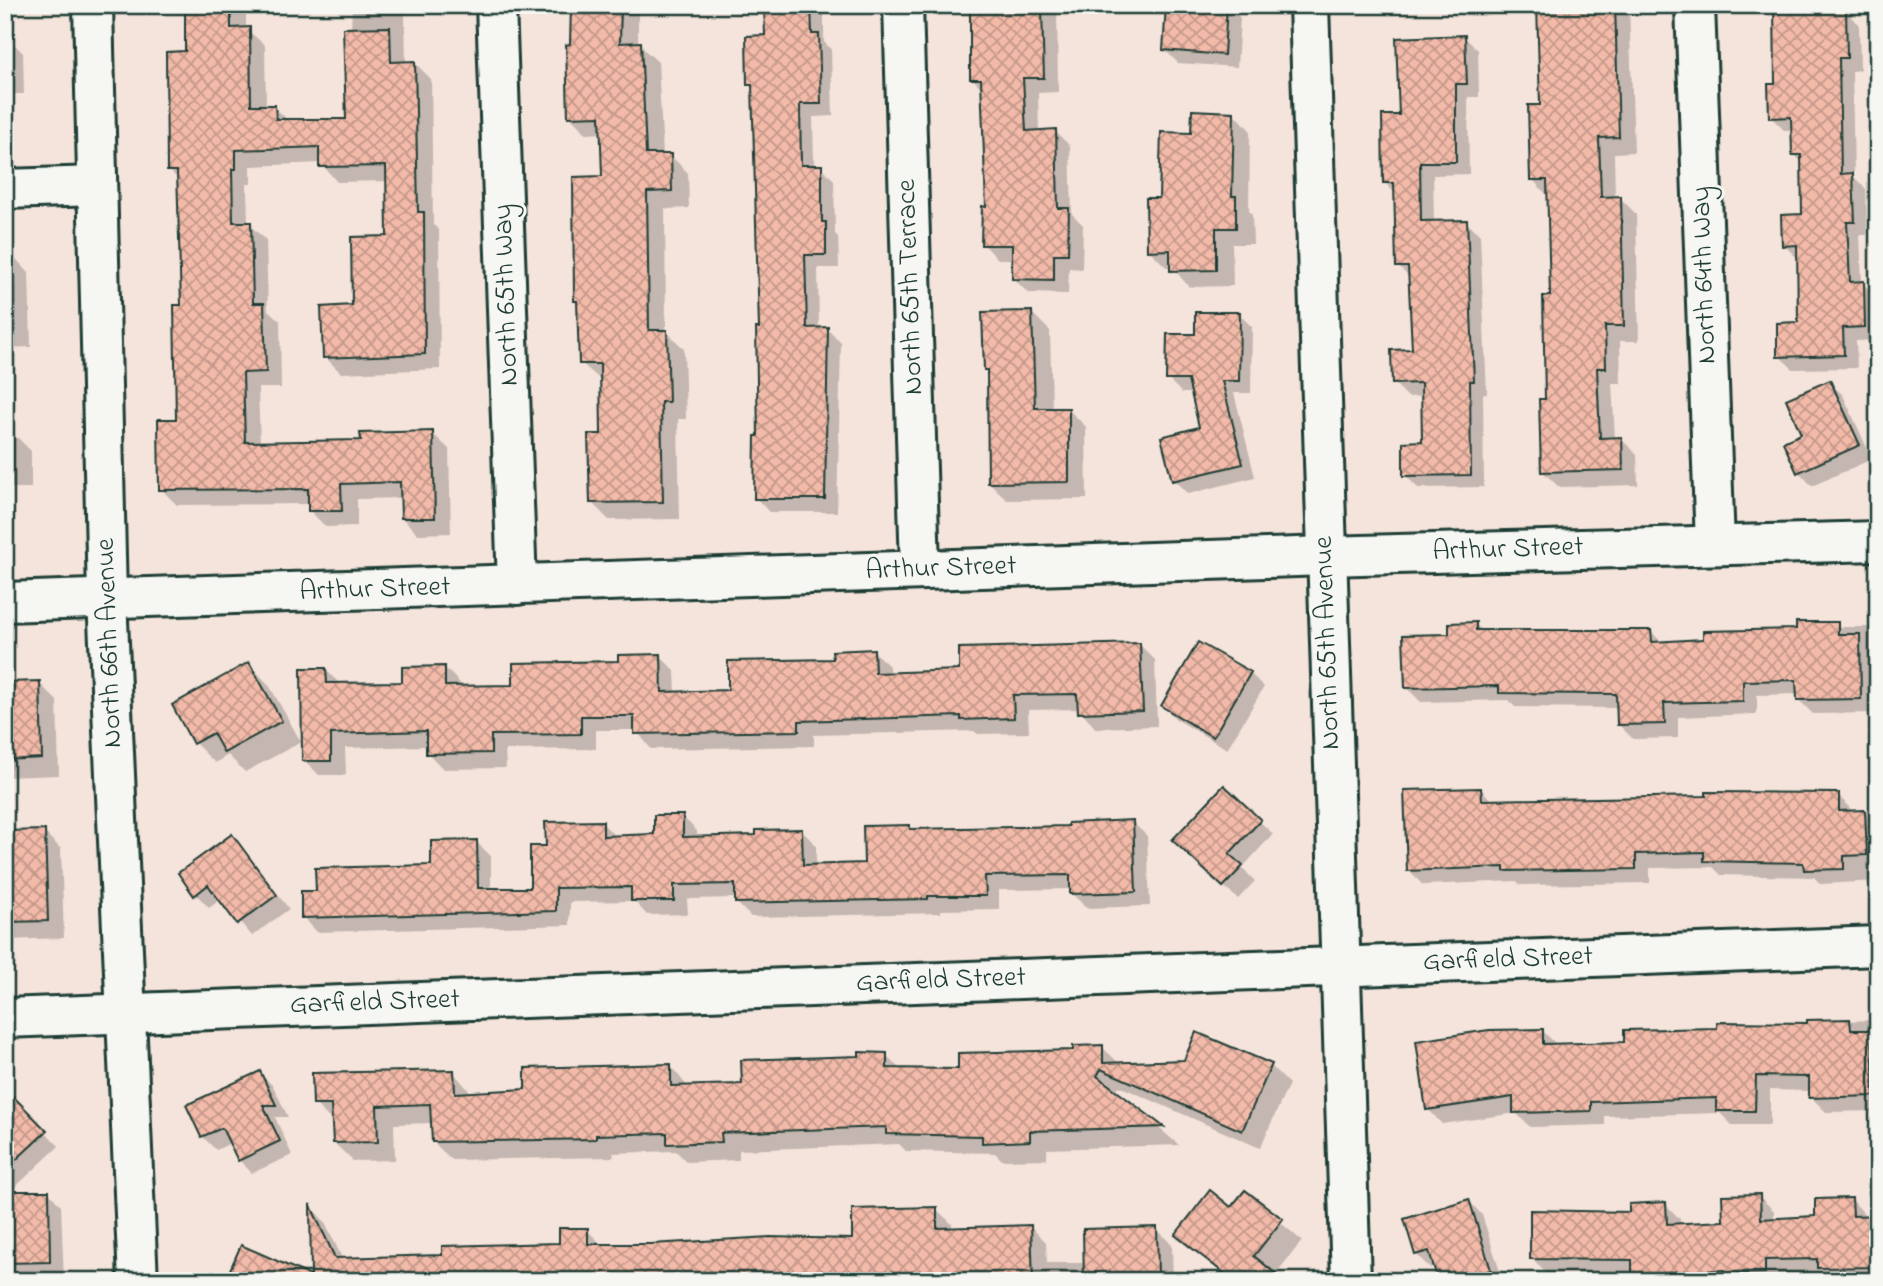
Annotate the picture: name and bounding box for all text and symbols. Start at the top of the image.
street label: North 65th Terrace [887,178,935,396]
street label: North 64th Way [1681,185,1729,365]
street label: North 65th Way [483,203,531,387]
street label: Arthur Street [1432,527,1584,573]
street label: North 65th Avenue [1304,535,1352,750]
street label: North 66th Avenue [86,537,134,749]
street label: Arthur Street [865,546,1017,592]
street label: Arthur Street [299,567,451,613]
street label: Garfield Street [1422,937,1594,983]
street label: Garfield Street [855,958,1027,1004]
street label: Garfield Street [289,980,461,1026]

